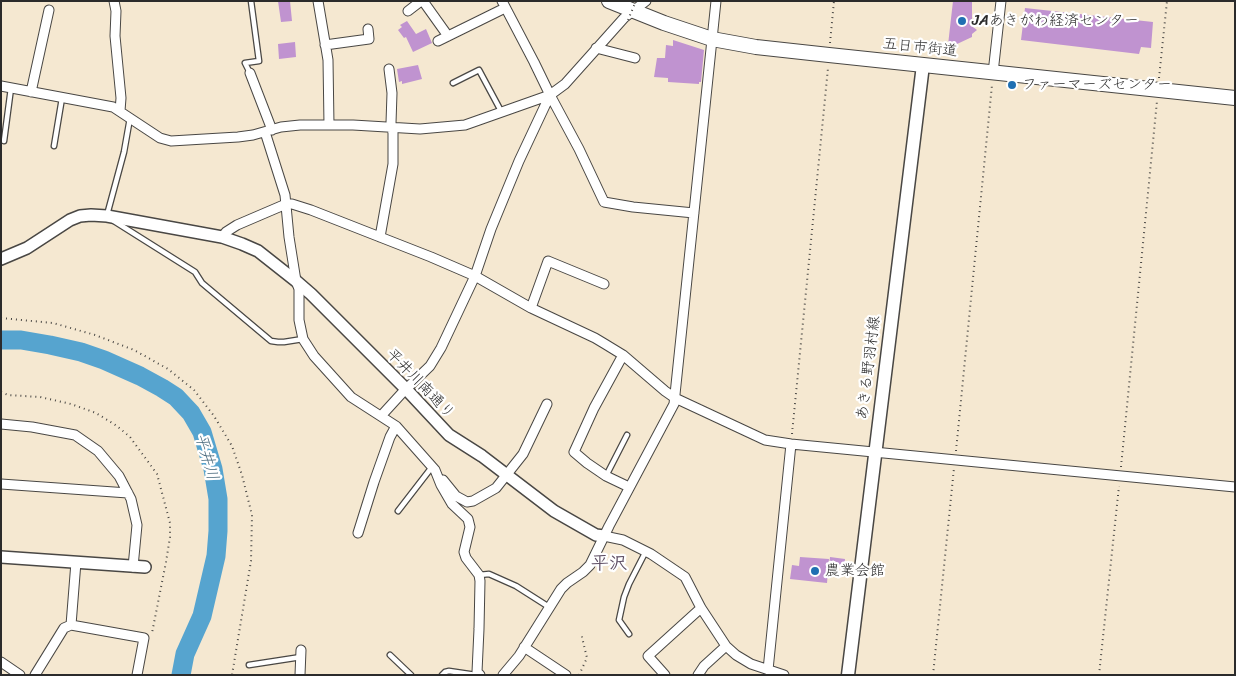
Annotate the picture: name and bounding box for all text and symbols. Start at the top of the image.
place label: JAあきがわ経済センター [972,12,1139,30]
marker: JAあきがわ経済センター [956,15,968,27]
street label: 五日市街道 [882,35,958,61]
place label: ファーマーズセンター [1022,76,1172,94]
marker: ファーマーズセンター [1006,79,1018,91]
street label: あきる野羽村線 [854,315,884,421]
street label: 平井川南通り [382,345,458,423]
water label: 平井川 [190,431,222,483]
district label: 平沢 [591,553,627,575]
place label: 農業会館 [825,562,885,580]
marker: 農業会館 [809,565,821,577]

